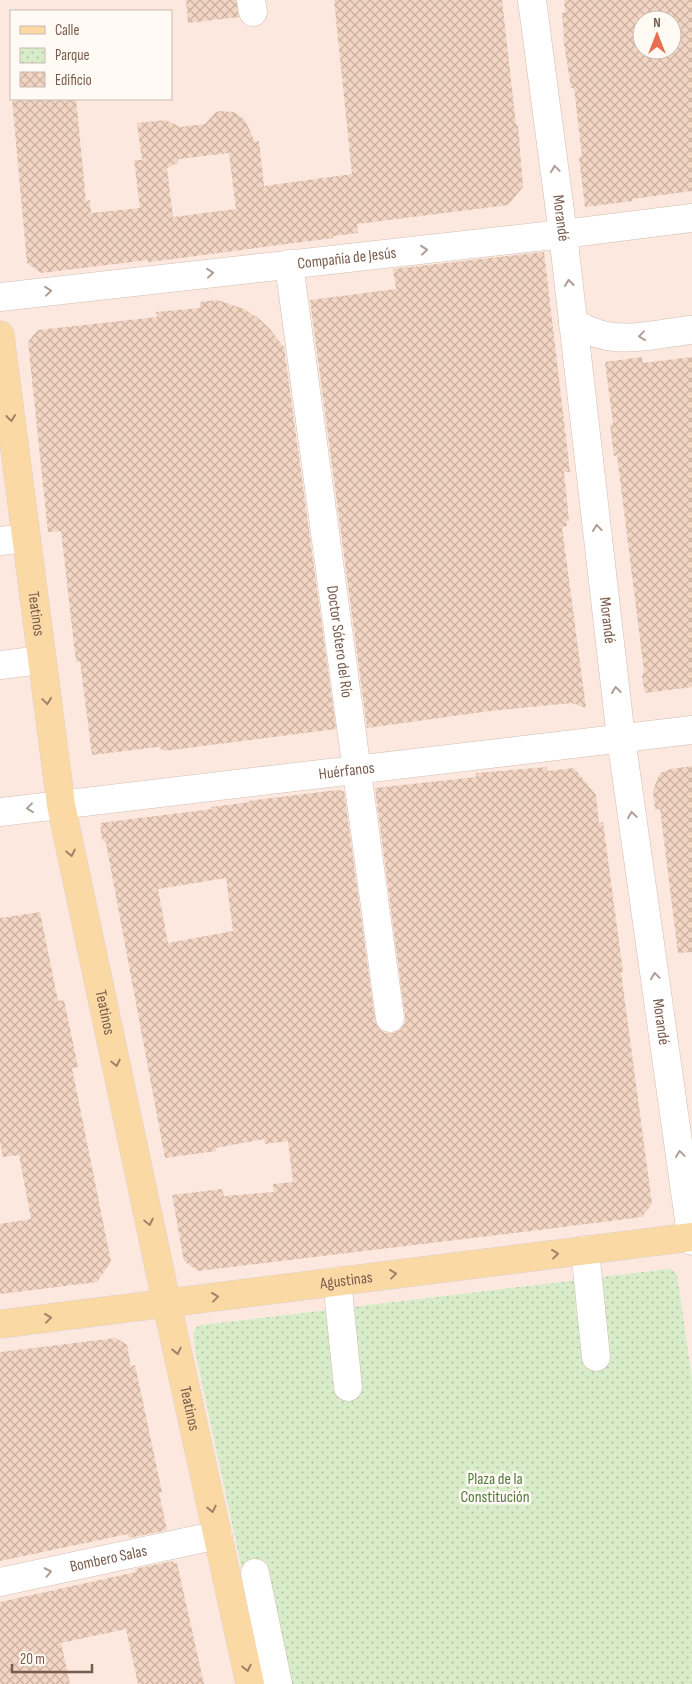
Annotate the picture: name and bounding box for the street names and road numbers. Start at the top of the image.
street label: Morandé [548,194,573,242]
street label: Compañía de Jesús [296,243,398,273]
street label: Doctor Sótero del Río [323,584,357,699]
street label: Teatinos [24,590,49,638]
street label: Morandé [595,596,620,645]
street label: Huérfanos [318,758,376,784]
street label: Teatinos [91,988,119,1037]
street label: Morandé [648,997,674,1046]
street label: Agustinas [318,1268,374,1293]
street label: Teatinos [176,1384,204,1433]
street label: Bombero Salas [68,1541,149,1576]

